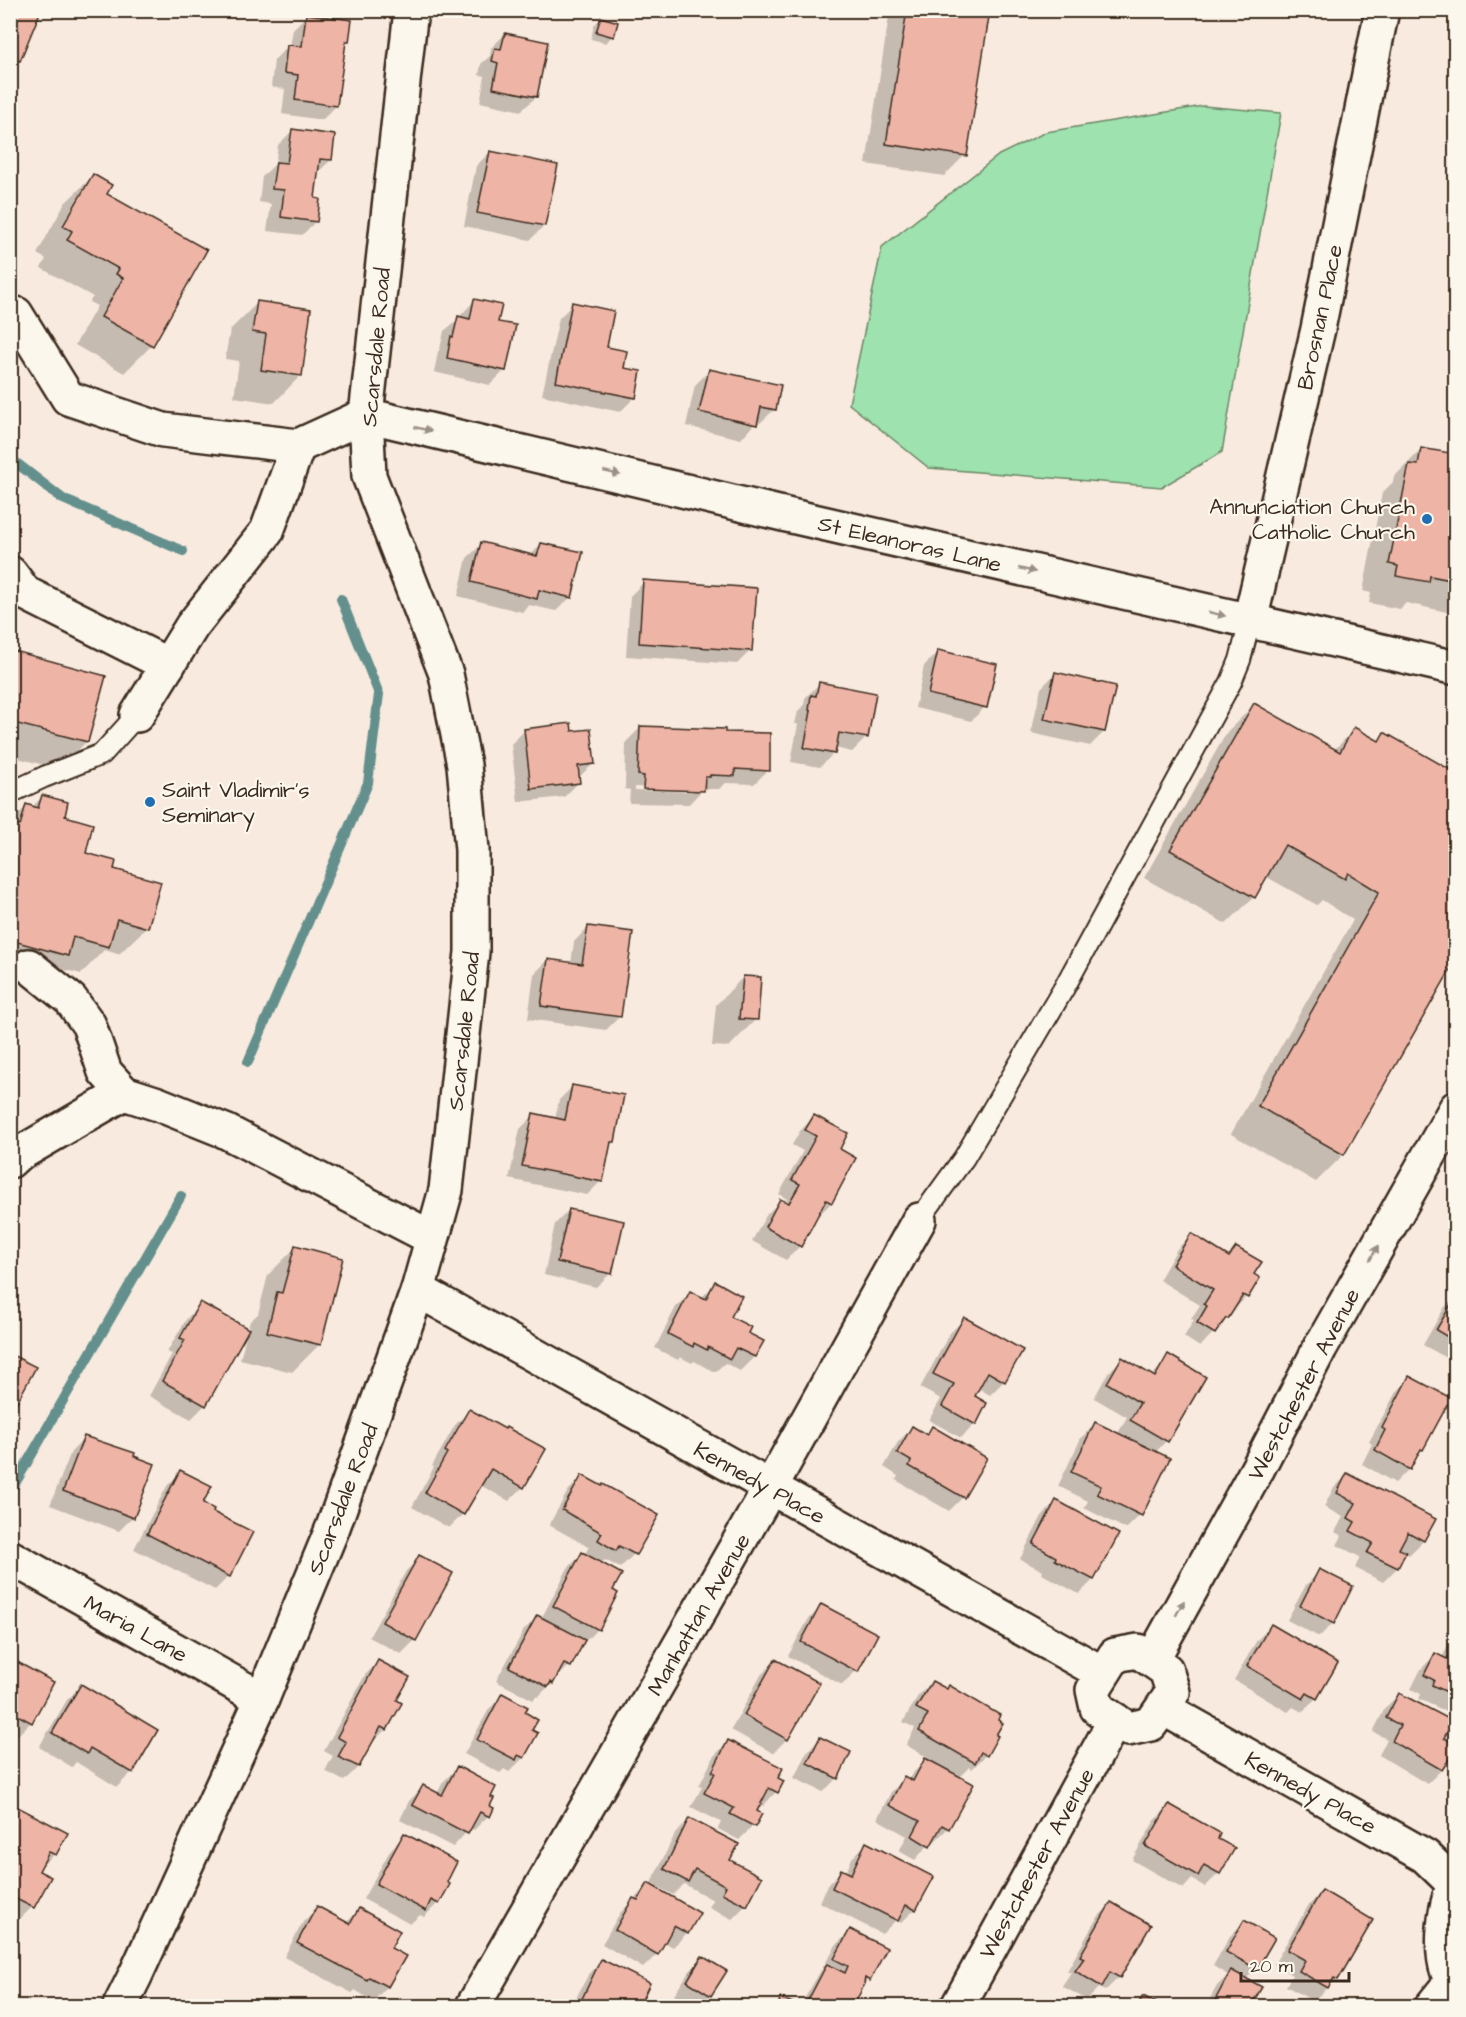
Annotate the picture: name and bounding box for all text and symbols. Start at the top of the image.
street label: Brosnan Place [1290,242,1351,393]
street label: Scarsdale Road [354,266,399,428]
one-way arrow [413,424,432,434]
one-way arrow [603,469,622,479]
place label: Annunciation Church Catholic Church [1209,492,1415,548]
street label: St Eleanoras Lane [815,508,1004,581]
marker: Annunciation Church Catholic Church [1420,512,1434,526]
one-way arrow [1018,566,1037,575]
one-way arrow [1208,609,1226,619]
place label: Saint Vladimir's Seminary [162,775,310,832]
marker: Saint Vladimir's Seminary [143,795,157,809]
street label: Scarsdale Road [441,950,488,1112]
one-way arrow [1368,1245,1379,1261]
street label: Westchester Avenue [1241,1283,1368,1486]
street label: Scarsdale Road [300,1419,386,1580]
street label: Kennedy Place [688,1434,831,1533]
street label: Manhattan Avenue [640,1528,758,1702]
street label: Maria Lane [78,1588,193,1671]
one-way arrow [1175,1600,1185,1617]
street label: Kennedy Place [1239,1744,1382,1843]
street label: Westchester Avenue [972,1763,1103,1965]
scale bar [1241,1945,1349,1983]
text: 20 m [1250,1954,1293,1979]

